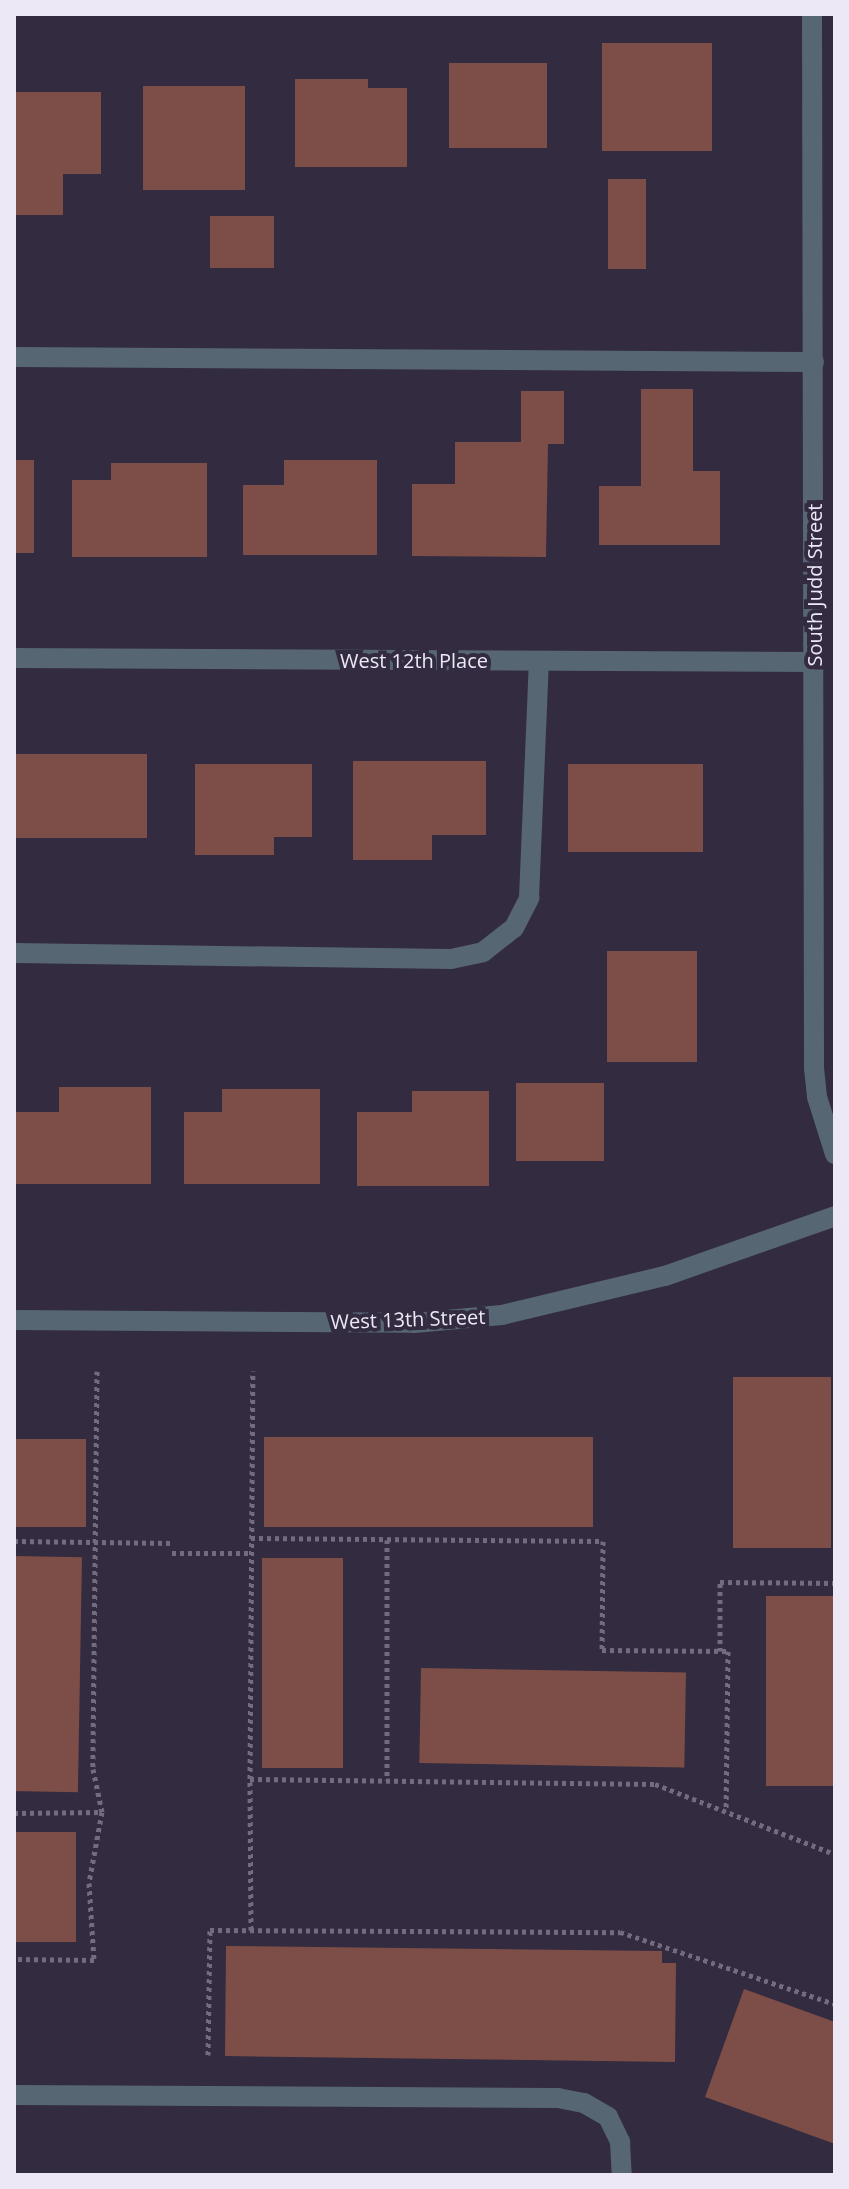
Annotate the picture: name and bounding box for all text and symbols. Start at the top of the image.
street label: South Judd Street [802,503,826,667]
street label: West 12th Place [340,648,488,672]
street label: West 13th Street [330,1304,486,1334]

